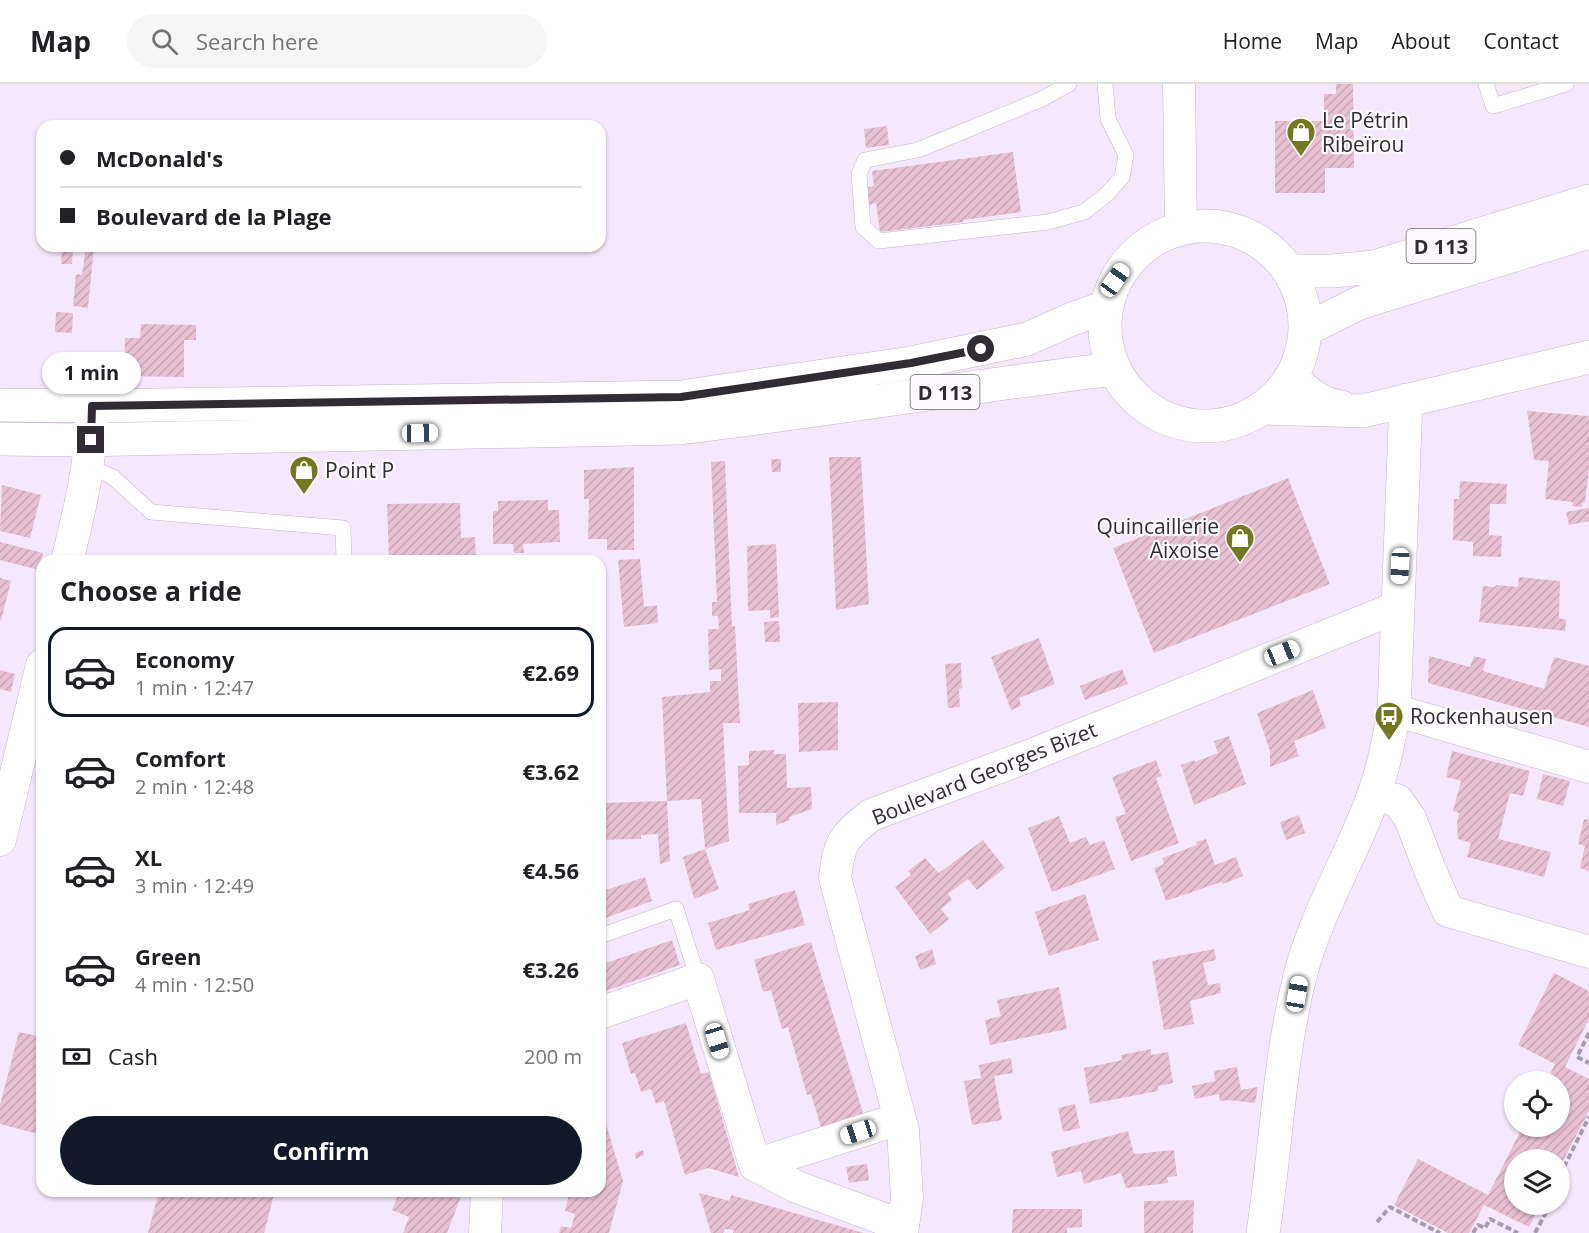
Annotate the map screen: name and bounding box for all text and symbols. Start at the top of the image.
search box [127,14,547,68]
text: Map [30,22,91,60]
icon: search [148,25,181,58]
text: Search here [196,26,319,56]
text: Home [1223,27,1282,55]
text: Map [1315,27,1358,55]
text: About [1391,27,1451,55]
text: Contact [1484,27,1559,55]
place label: Le Pétrin Ribeïrou [1322,106,1409,158]
shop icon: Le Pétrin Ribeïrou [1285,116,1317,158]
text: McDonald's [96,143,223,173]
text: Boulevard de la Plage [96,201,332,231]
road number: D 113 [1406,229,1476,263]
car [1097,260,1133,300]
route start [967,335,994,362]
callout: 1 min [42,353,140,395]
text: 1 min [64,359,119,386]
road number: D 113 [910,375,980,409]
car [402,424,438,442]
route end [77,426,104,453]
shop icon: Point P [288,454,320,496]
place label: Point P [325,456,394,484]
place label: Quincaillerie Aixoise [1097,512,1219,564]
shop icon: Quincaillerie Aixoise [1224,522,1256,564]
car [1390,548,1410,584]
text: Choose a ride [60,572,242,609]
car [1262,638,1302,668]
text: Economy [135,644,234,674]
icon: car [63,645,117,699]
text: €2.69 [522,657,579,687]
text: 1 min · 12:47 [135,674,254,701]
bus stop icon: Rockenhausen [1373,700,1405,742]
place label: Rockenhausen [1410,702,1553,730]
street label: Boulevard Georges Bizet [867,715,1101,831]
text: Comfort [135,743,226,773]
icon: car [63,744,117,798]
text: €3.62 [522,756,579,786]
text: 2 min · 12:48 [135,773,254,800]
text: XL [135,842,162,872]
icon: car [63,843,117,897]
text: €4.56 [522,855,579,885]
text: 3 min · 12:49 [135,872,254,899]
text: Green [135,941,201,971]
icon: car [63,942,117,996]
text: €3.26 [522,954,579,984]
text: 4 min · 12:50 [135,971,254,998]
car [1285,975,1309,1013]
car [703,1021,731,1061]
icon: cash [60,1040,93,1073]
text: Cash [108,1041,158,1071]
text: 200 m [524,1043,582,1070]
map controls [1504,1071,1570,1215]
button: locate [1504,1071,1570,1137]
button: Confirm [60,1116,582,1185]
car [838,1118,878,1146]
button: layers [1504,1149,1570,1215]

